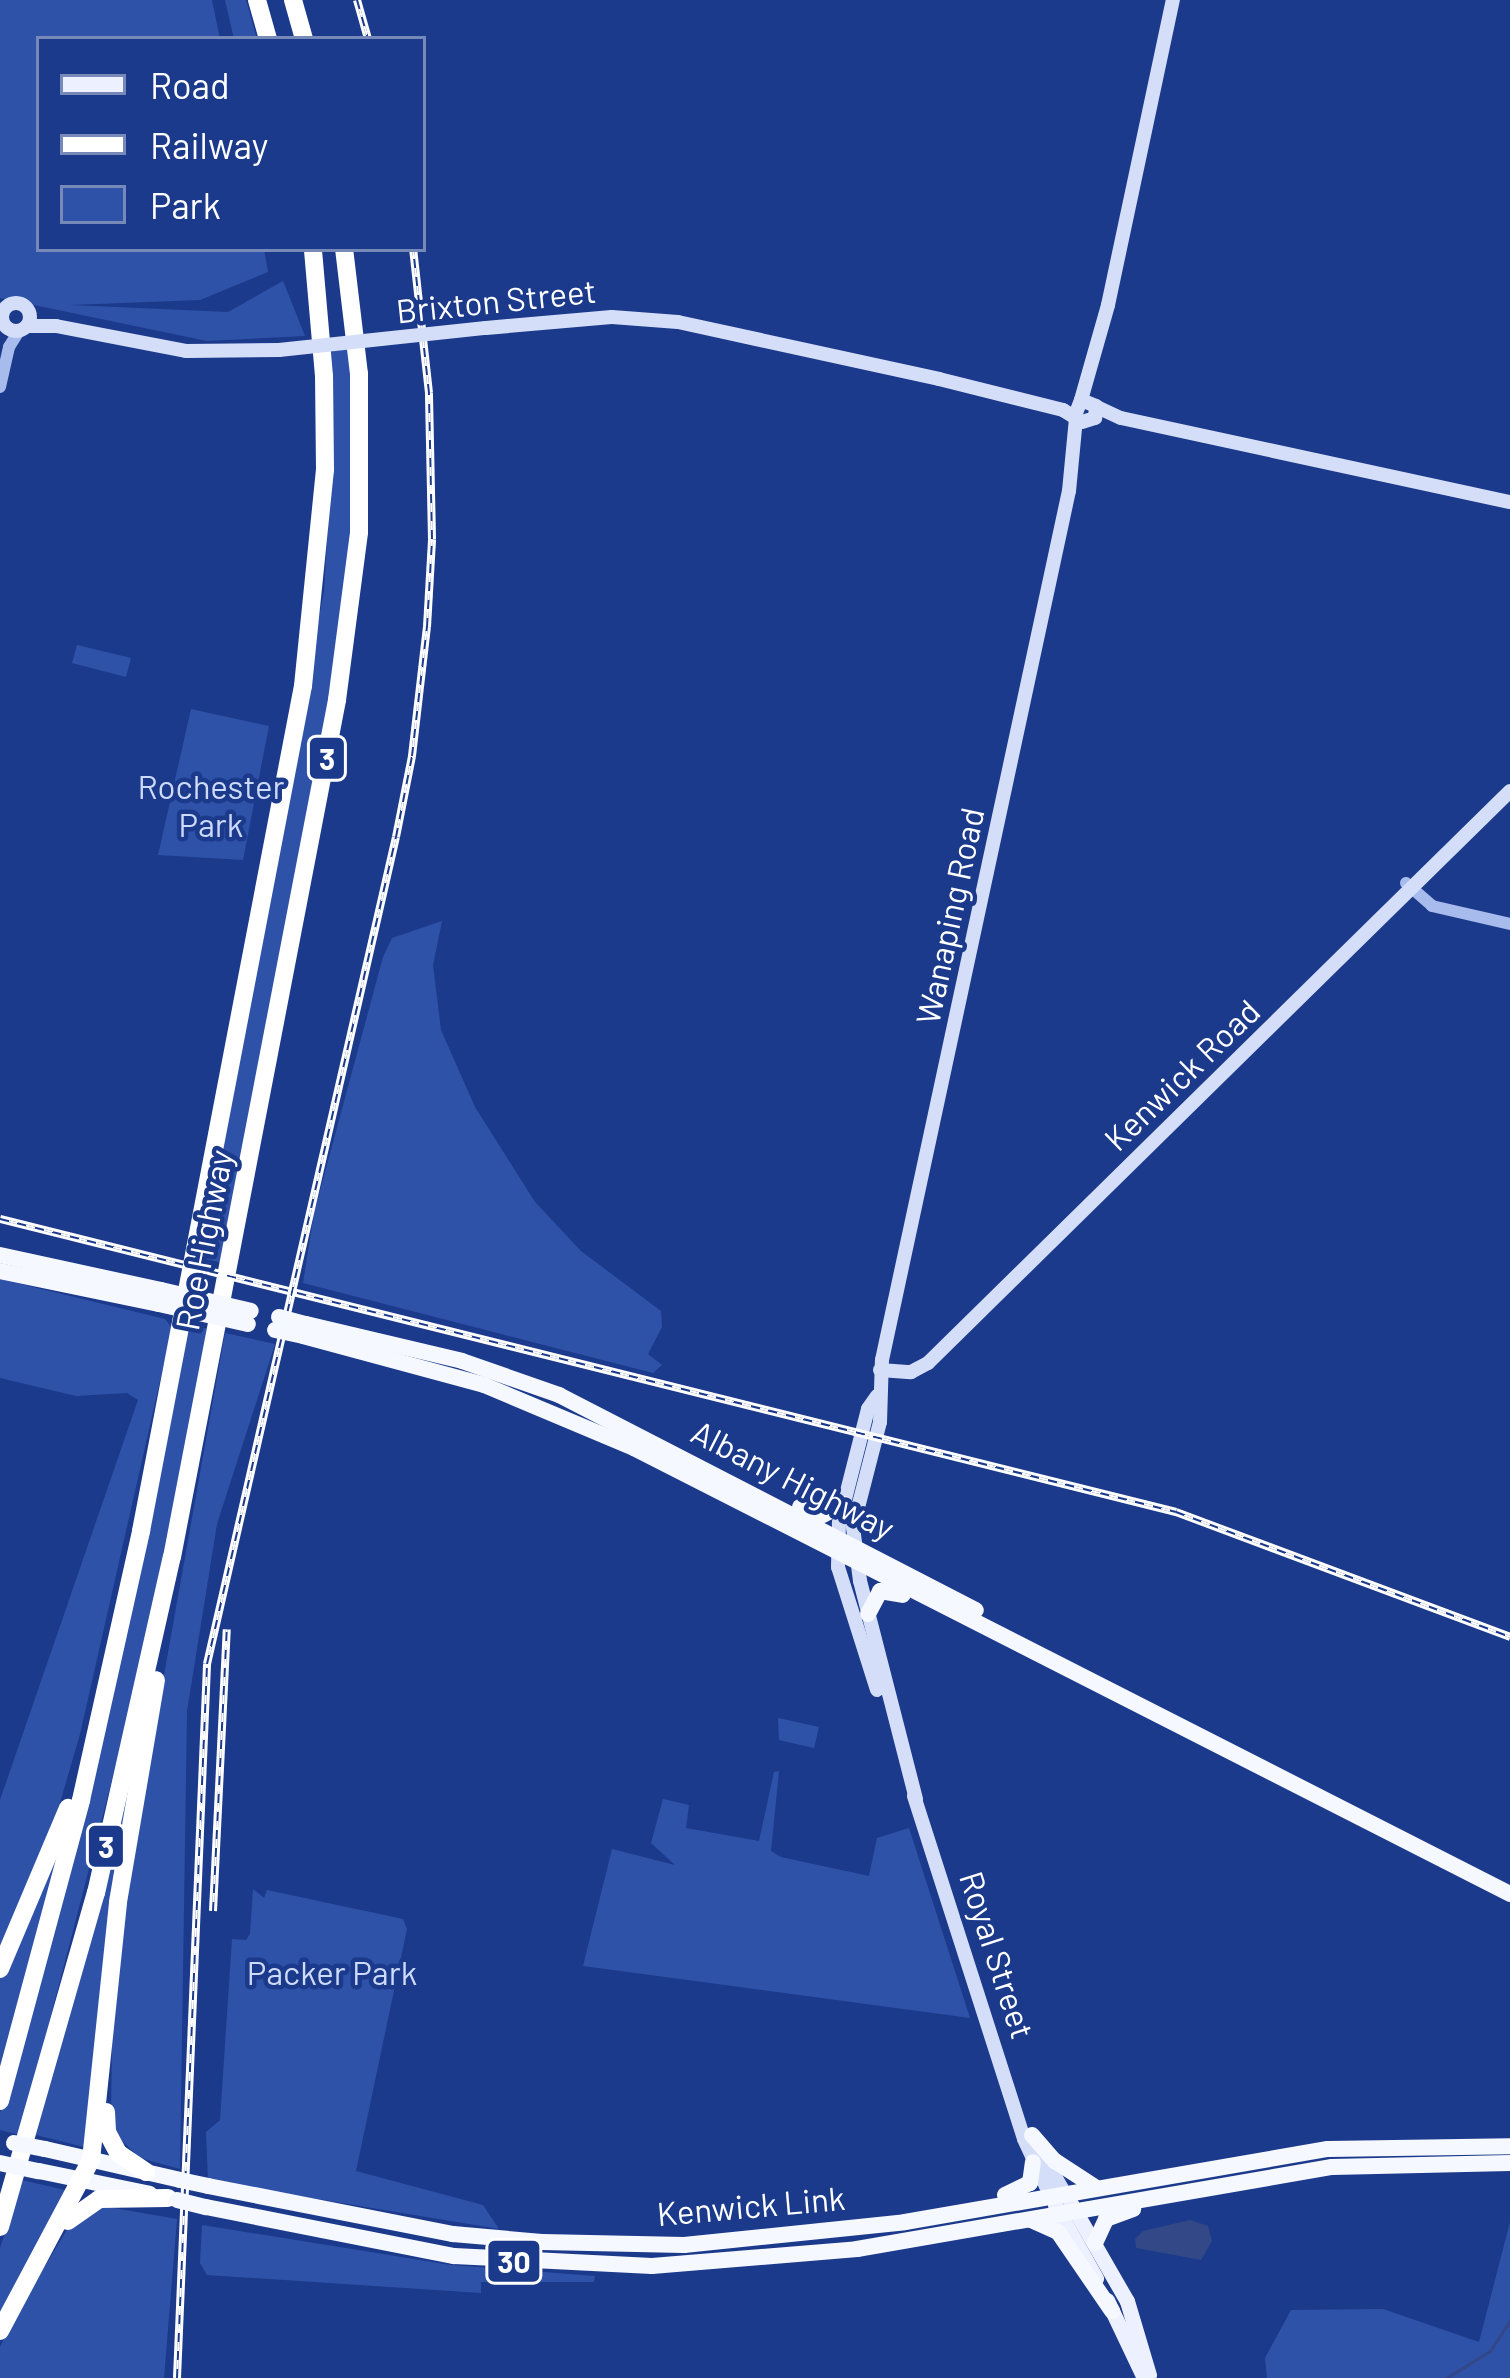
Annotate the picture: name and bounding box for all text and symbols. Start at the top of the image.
legend [36,36,426,252]
text: Road [150,63,230,106]
text: Railway [150,123,268,166]
text: Park [150,183,221,226]
street label: Brixton Street [394,271,598,331]
road number: 3 [306,734,348,782]
park label: Rochester Park [137,767,285,845]
street label: Wanaping Road [908,804,992,1028]
street label: Kenwick Road [1096,991,1268,1159]
street label: Roe Highway [167,1147,241,1333]
street label: Albany Highway [685,1412,901,1548]
road number: 3 [85,1822,127,1870]
street label: Royal Street [951,1866,1043,2044]
park label: Packer Park [247,1953,417,1993]
street label: Kenwick Link [655,2178,847,2234]
road number: 30 [484,2237,544,2285]

